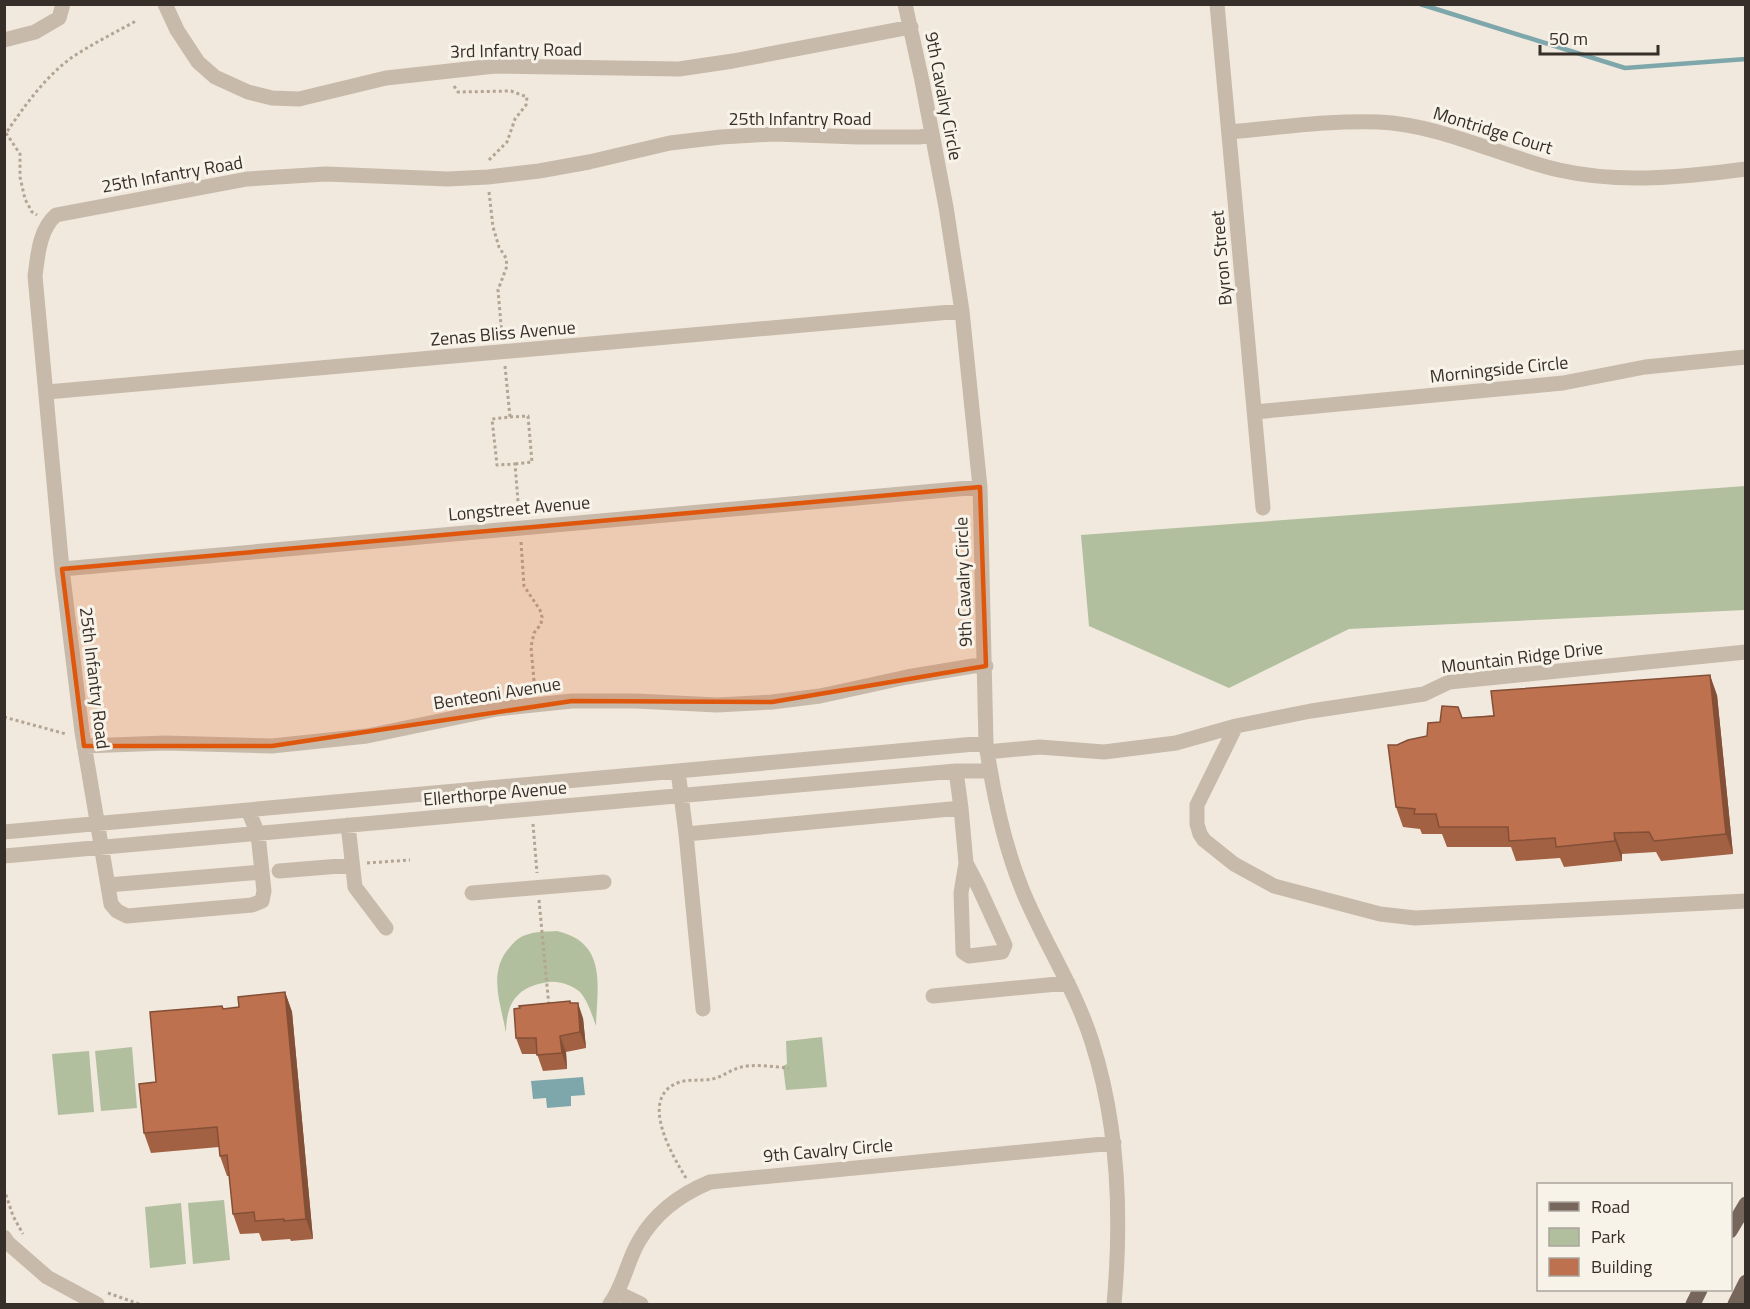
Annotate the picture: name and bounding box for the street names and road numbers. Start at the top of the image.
street label: 9th Cavalry Circle [918,30,970,162]
street label: 3rd Infantry Road [450,35,582,65]
street label: Montridge Court [1430,99,1557,161]
street label: 25th Infantry Road [729,105,871,132]
street label: 25th Infantry Road [99,148,245,200]
street label: Byron Street [1203,209,1239,307]
street label: Zenas Bliss Avenue [429,313,577,353]
street label: Morningside Circle [1428,348,1570,390]
street label: Longstreet Avenue [447,488,591,528]
street label: 9th Cavalry Circle [947,516,979,648]
street label: 25th Infantry Road [73,605,117,751]
street label: Mountain Ridge Drive [1440,634,1604,680]
street label: Benteoni Avenue [431,670,563,716]
street label: Ellerthorpe Avenue [422,773,568,813]
street label: 9th Cavalry Circle [762,1131,894,1169]

